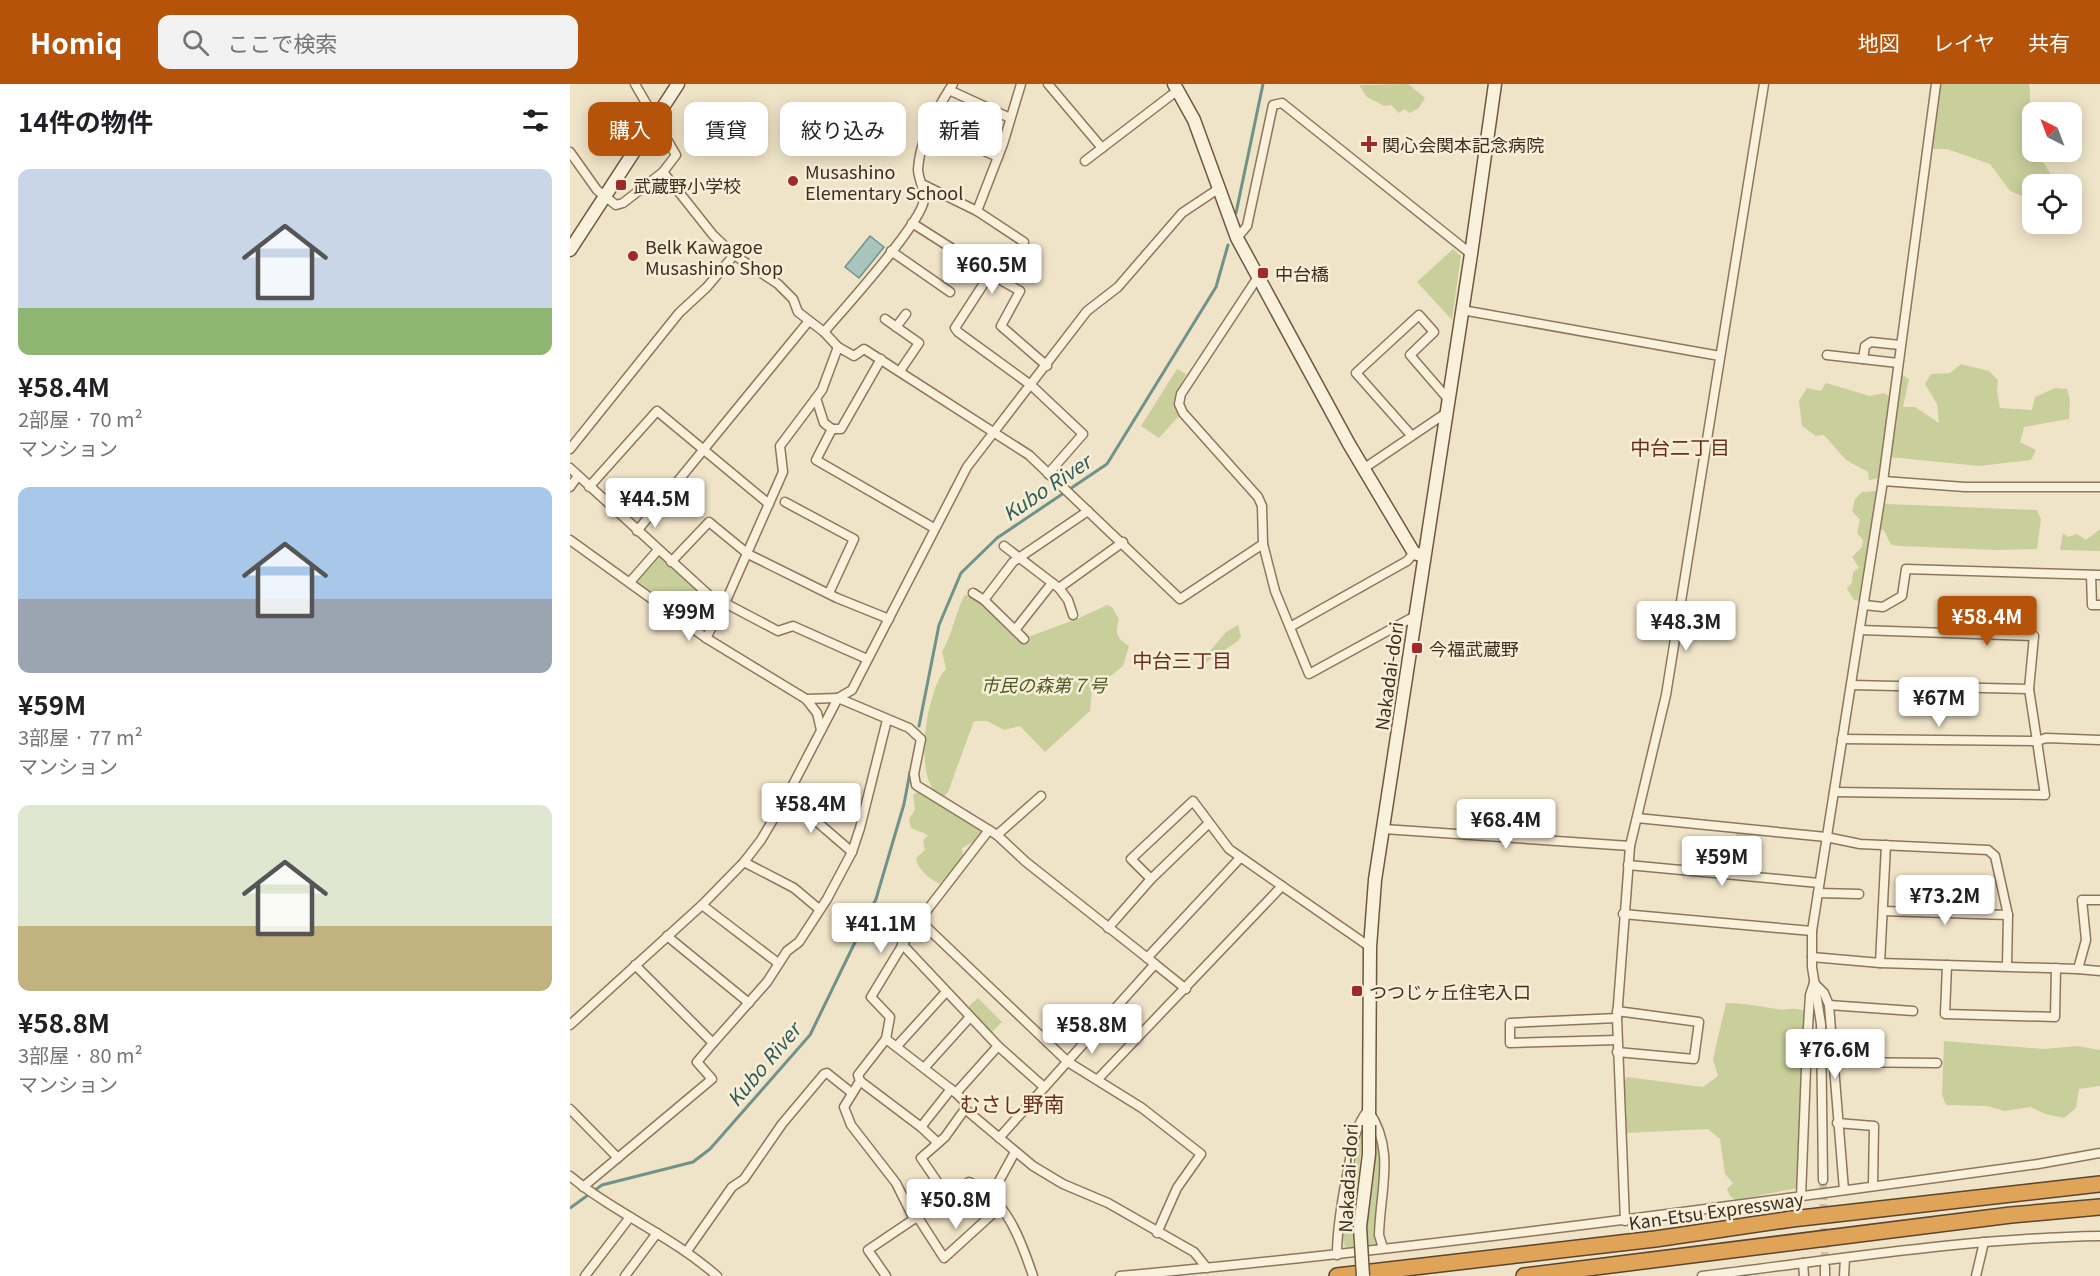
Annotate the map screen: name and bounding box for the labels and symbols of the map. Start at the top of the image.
north arrow [2022,102,2082,162]
place label: 関心会関本記念病院 [1382,131,1544,157]
marker: 関心会関本記念病院 [1360,135,1378,153]
place label: Musashino Elementary School [805,158,963,205]
place label: 武蔵野小学校 [633,172,741,198]
marker: Musashino Elementary School [786,174,800,188]
marker: 武蔵野小学校 [614,178,628,192]
place label: Belk Kawagoe Musashino Shop [645,233,783,280]
pin: ¥60.5M [943,244,1041,295]
marker: Belk Kawagoe Musashino Shop [626,249,640,263]
place label: 中台橋 [1275,260,1329,286]
marker: 中台橋 [1256,266,1270,280]
district label: 中台二丁目 [1630,432,1730,461]
water label: Kubo River [996,445,1099,527]
pin: ¥44.5M [606,478,704,529]
pin: ¥99M [653,591,725,642]
pin: ¥58.4M [1938,596,2036,647]
pin: ¥48.3M [1637,601,1735,652]
street label: Nakadai-dori [1368,620,1408,732]
place label: 今福武蔵野 [1429,635,1519,661]
marker: 今福武蔵野 [1410,641,1424,655]
district label: 中台三丁目 [1132,645,1232,674]
park label: 市民の森第７号 [981,671,1109,697]
pin: ¥67M [1903,677,1975,728]
pin: ¥58.4M [762,783,860,834]
pin: ¥68.4M [1457,799,1555,850]
pin: ¥59M [1686,836,1758,887]
pin: ¥73.2M [1896,875,1994,926]
pin: ¥41.1M [832,903,930,954]
place label: つつじヶ丘住宅入口 [1369,978,1531,1004]
marker: つつじヶ丘住宅入口 [1350,984,1364,998]
pin: ¥58.8M [1043,1004,1141,1055]
water label: Kubo River [719,1014,809,1112]
pin: ¥76.6M [1786,1029,1884,1080]
district label: むさし野南 [960,1088,1065,1118]
street label: Nakadai-dori [1331,1123,1363,1233]
pin: ¥50.8M [907,1179,1005,1230]
street label: Kan-Etsu Expressway [1627,1185,1806,1235]

